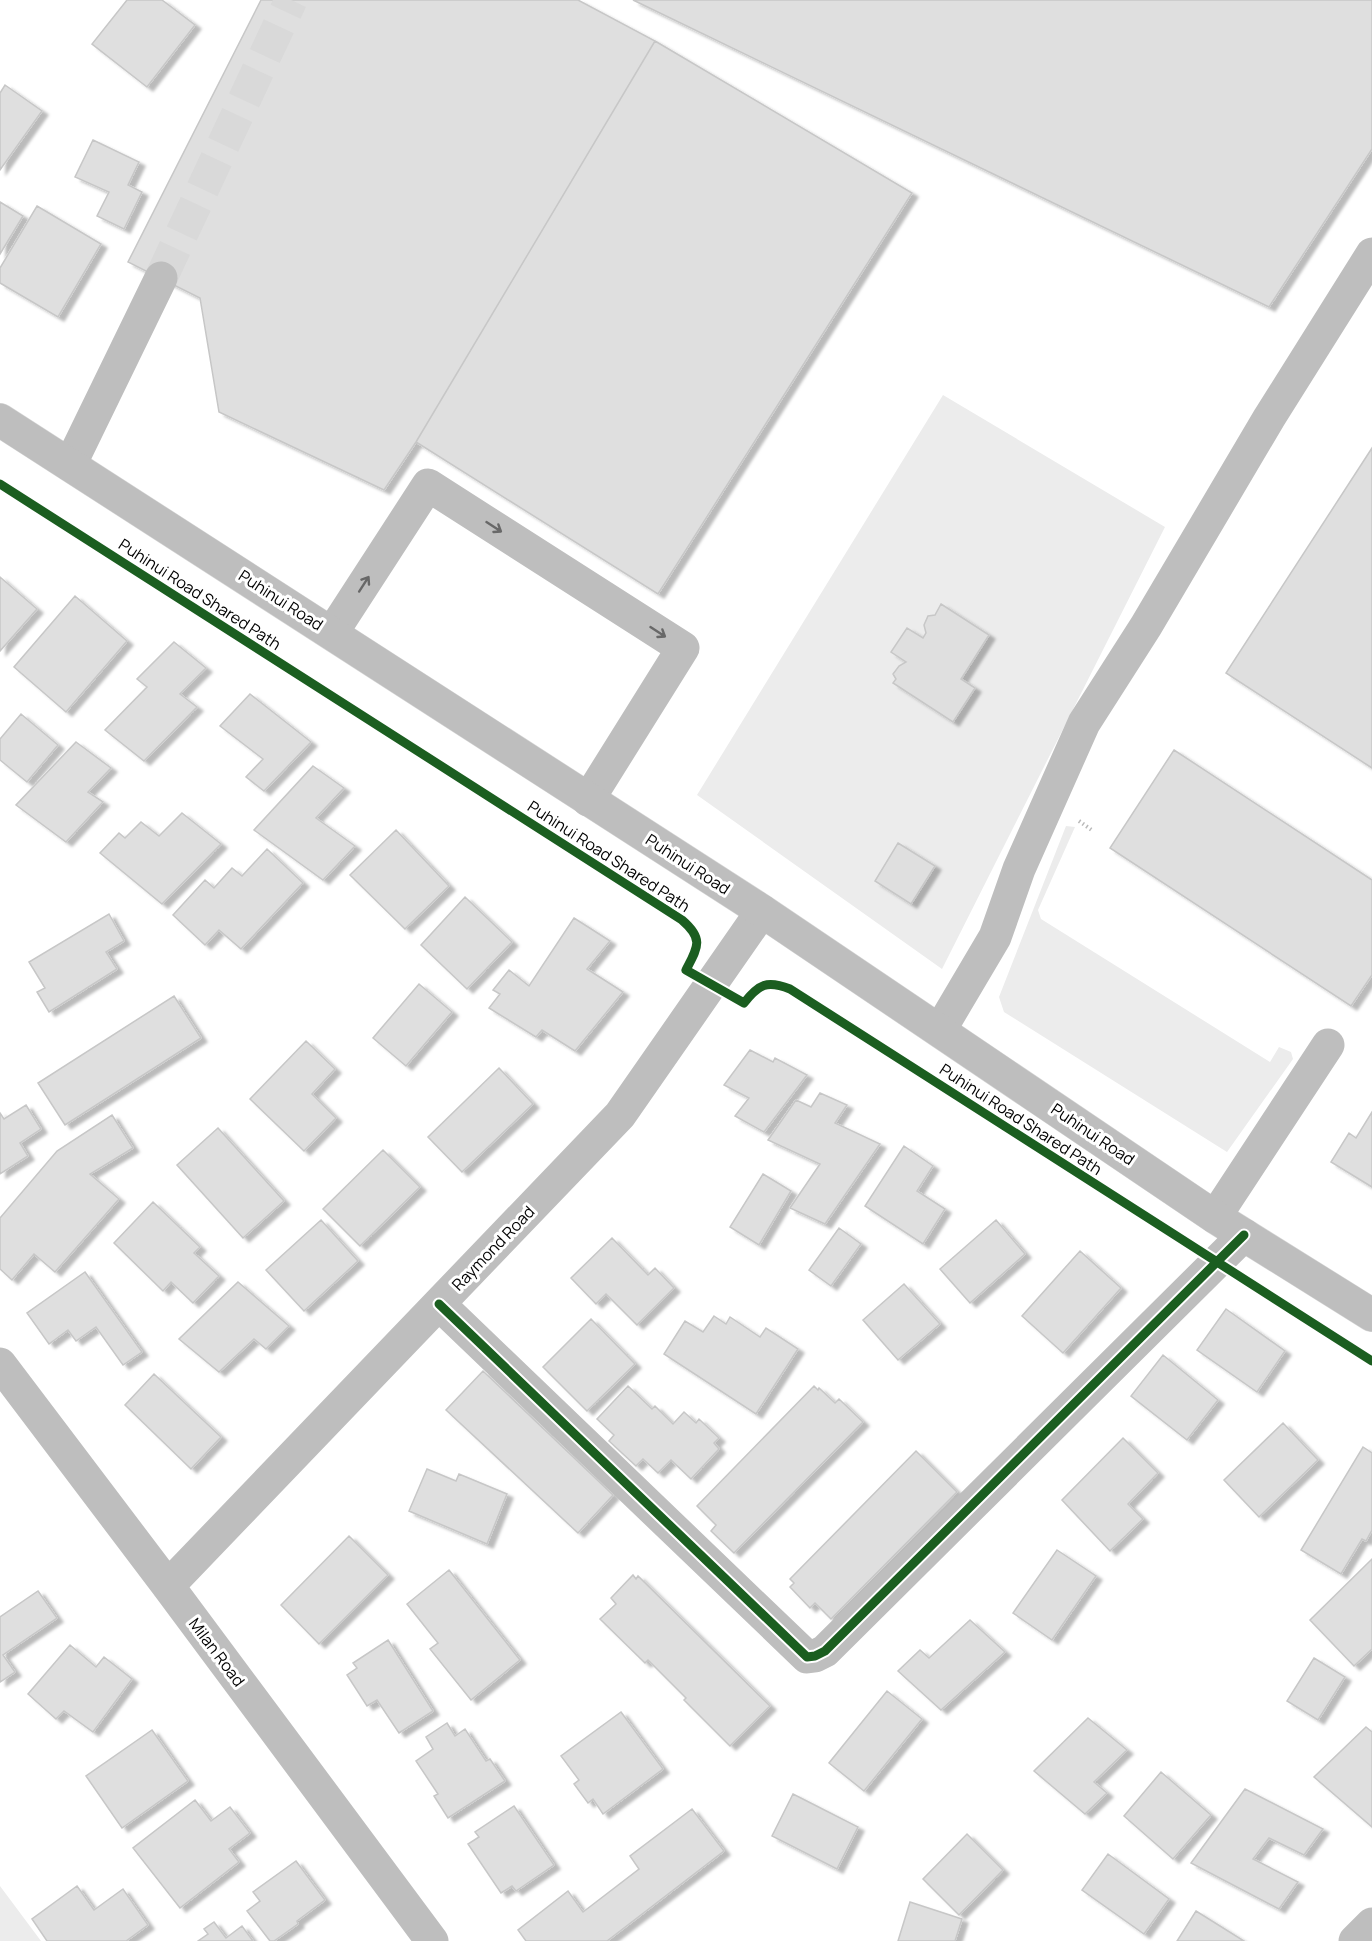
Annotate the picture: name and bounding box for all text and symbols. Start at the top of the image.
one-way arrow [485,522,502,534]
street label: Puhinui Road Shared Path [115,534,285,654]
street label: Puhinui Road [235,566,327,634]
one-way arrow [359,576,371,593]
one-way arrow [649,626,666,638]
street label: Puhinui Road Shared Path [524,796,694,916]
street label: Puhinui Road [642,830,734,898]
street label: Puhinui Road Shared Path [936,1059,1106,1179]
street label: Puhinui Road [1048,1099,1138,1169]
street label: Raymond Road [447,1201,539,1295]
street label: Milan Road [184,1613,250,1691]

